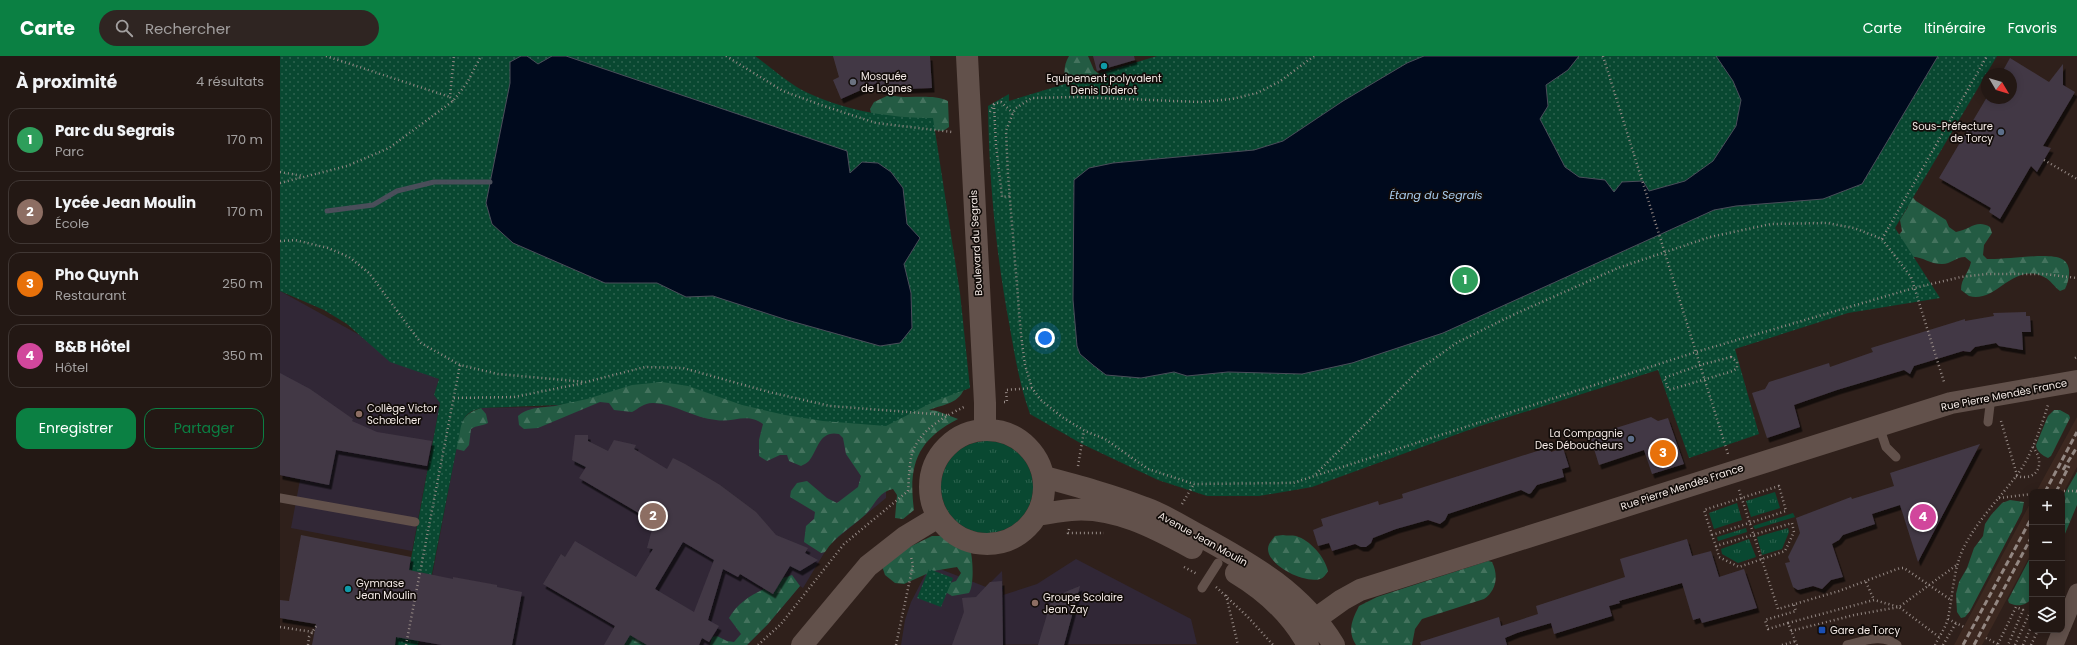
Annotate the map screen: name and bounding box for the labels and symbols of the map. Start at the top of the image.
marker: Equipement polyvalent Denis Diderot [1099,61,1109,71]
north arrow [1981,68,2017,104]
place label: Mosquée de Lognes [861,69,912,96]
place label: Equipement polyvalent Denis Diderot [1046,71,1162,98]
marker: Mosquée de Lognes [848,77,858,87]
place label: Sous-Préfecture de Torcy [1912,119,1993,146]
marker: Sous-Préfecture de Torcy [1996,127,2006,137]
water label: Étang du Segrais [1389,187,1483,203]
street label: Boulevard du Segrais [966,190,986,296]
pin: 1 [1452,265,1478,295]
your location [1035,328,1055,348]
street label: Rue Pierre Mendès France [1940,375,2068,415]
place label: Collège Victor Schœlcher [367,401,437,428]
marker: Collège Victor Schœlcher [354,409,364,419]
place label: La Compagnie Des Déboucheurs [1535,426,1623,453]
marker: La Compagnie Des Déboucheurs [1626,434,1636,444]
pin: 3 [1650,438,1676,468]
street label: Rue Pierre Mendès France [1619,460,1745,514]
pin: 2 [640,501,666,531]
pin: 4 [1910,502,1936,532]
street label: Avenue Jean Moulin [1156,508,1250,570]
place label: Gymnase Jean Moulin [356,576,416,603]
marker: Gymnase Jean Moulin [343,584,353,594]
place label: Groupe Scolaire Jean Zay [1043,590,1123,617]
marker: Groupe Scolaire Jean Zay [1030,598,1040,608]
place label: Gare de Torcy [1830,623,1900,638]
marker: Gare de Torcy [1817,625,1827,635]

